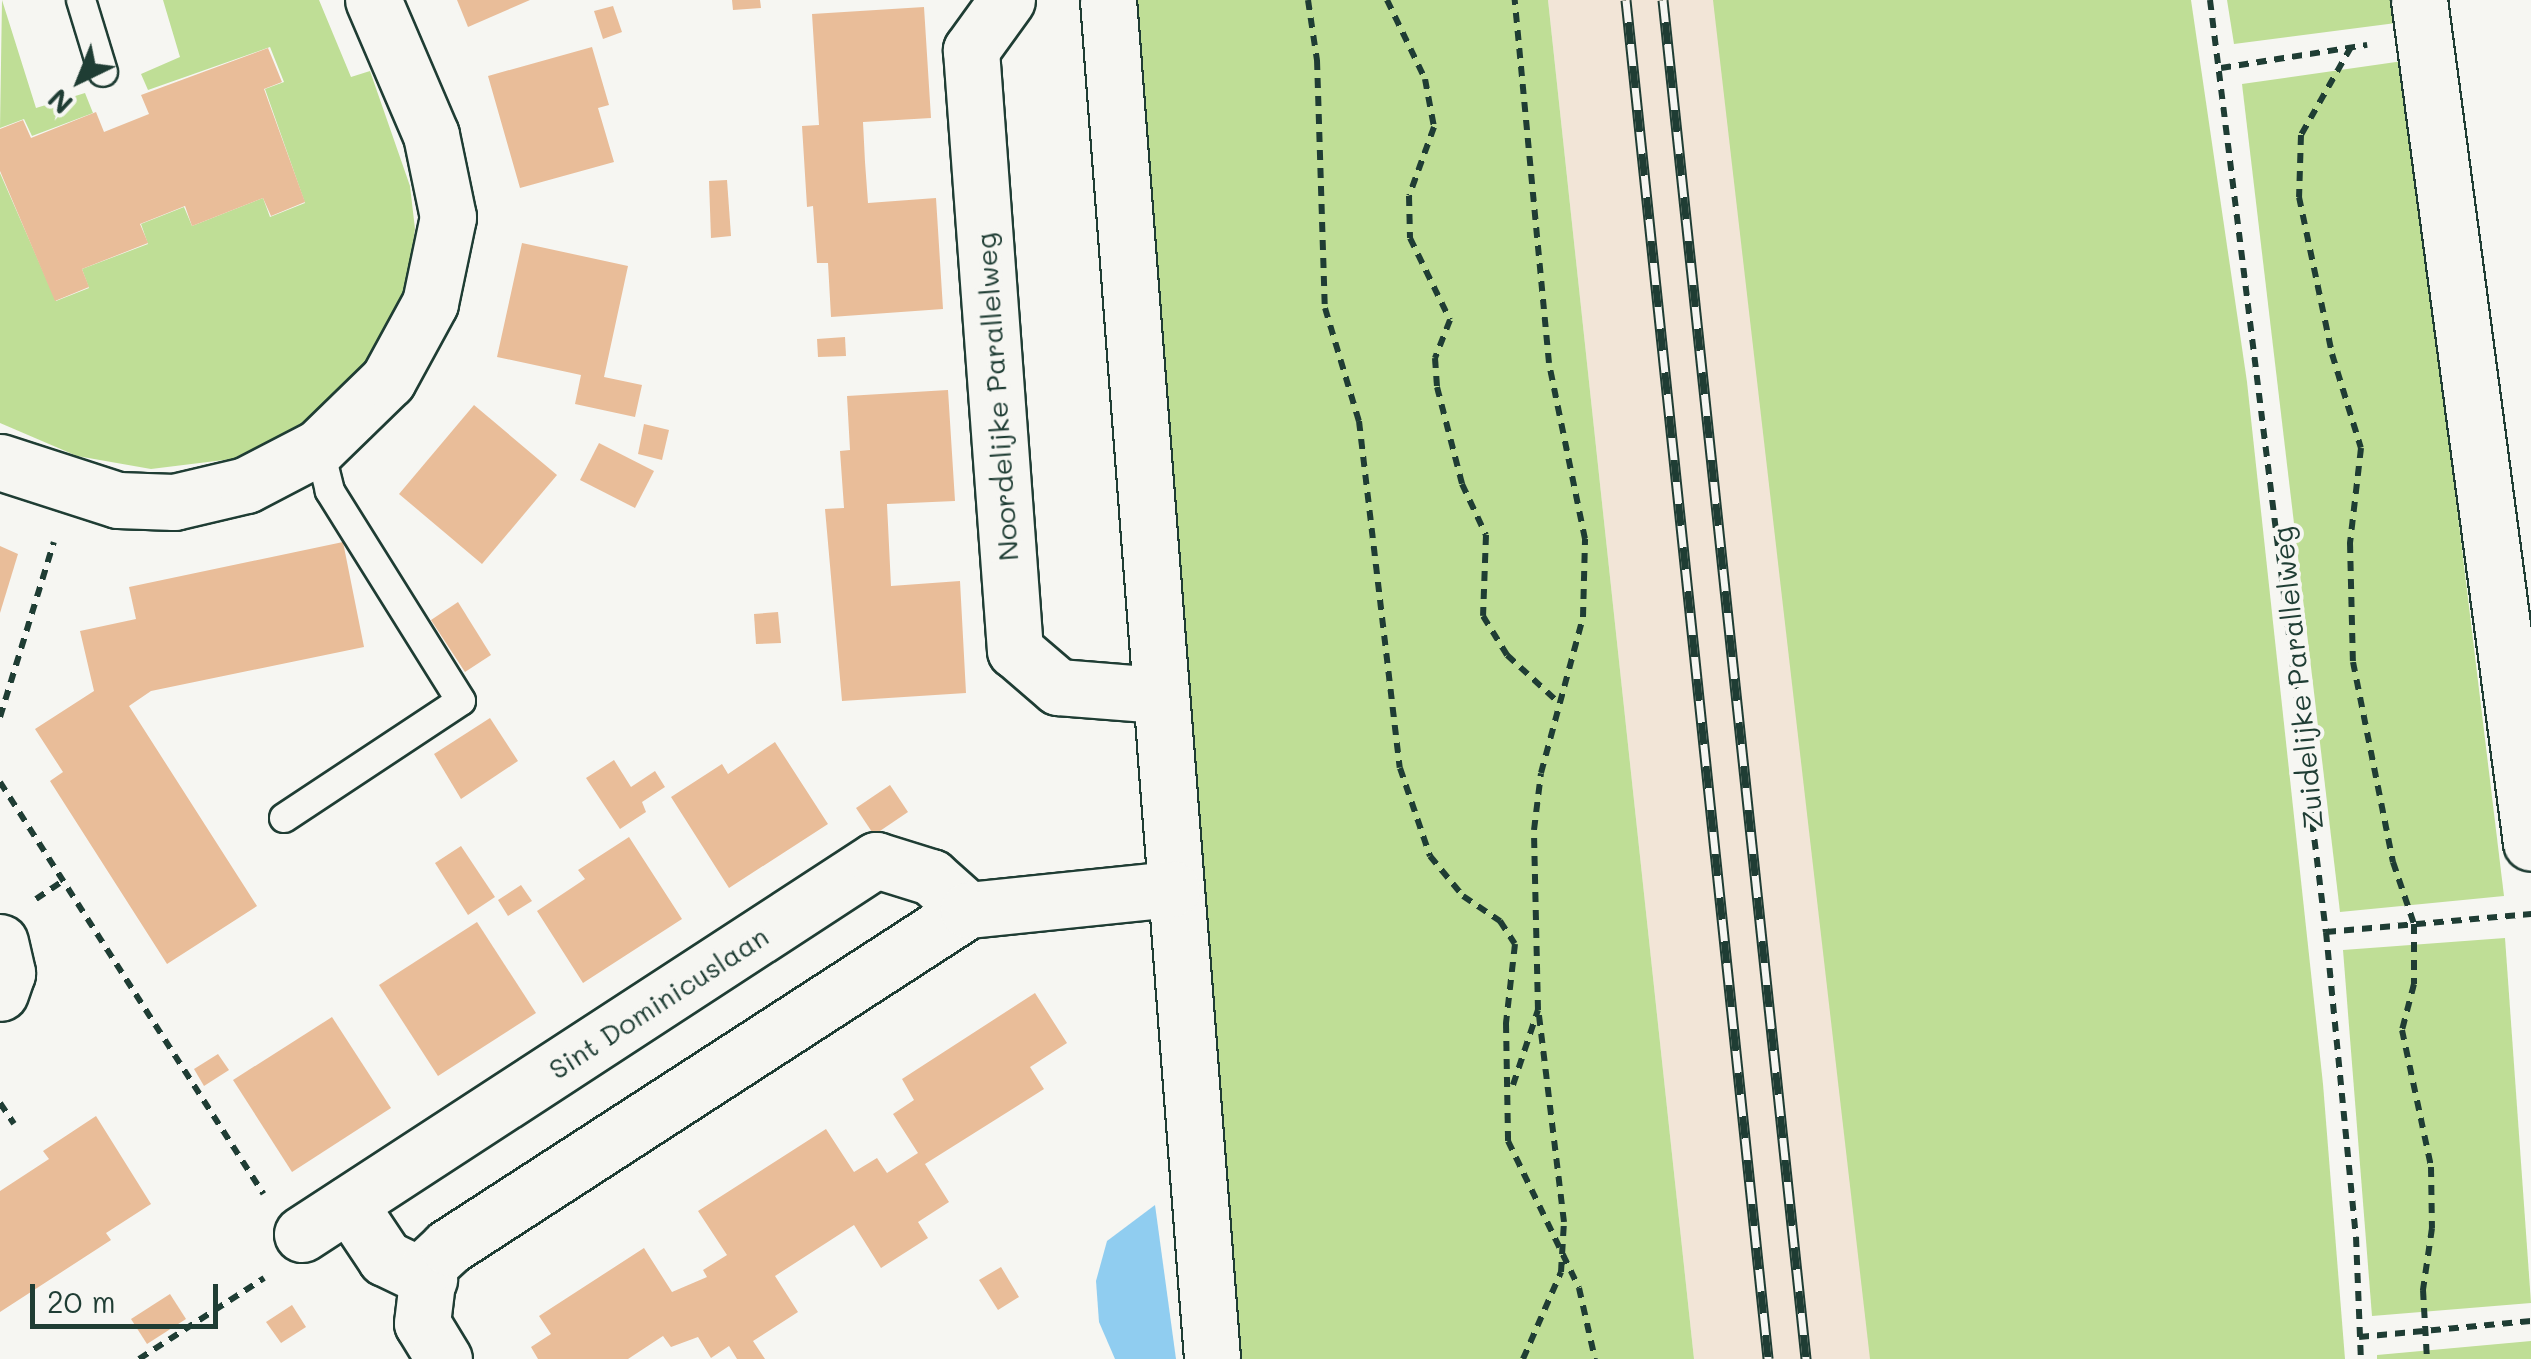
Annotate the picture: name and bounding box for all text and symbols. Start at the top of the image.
north arrow [30,30,130,130]
text: N [39,82,80,122]
street label: Noordelijke Parallelweg [968,232,1024,562]
street label: Zuidelijke Parallelweg [2264,525,2330,831]
street label: Sint Dominicuslaan [542,919,774,1085]
scale bar [35,1264,222,1326]
text: 20 m [47,1281,116,1321]

